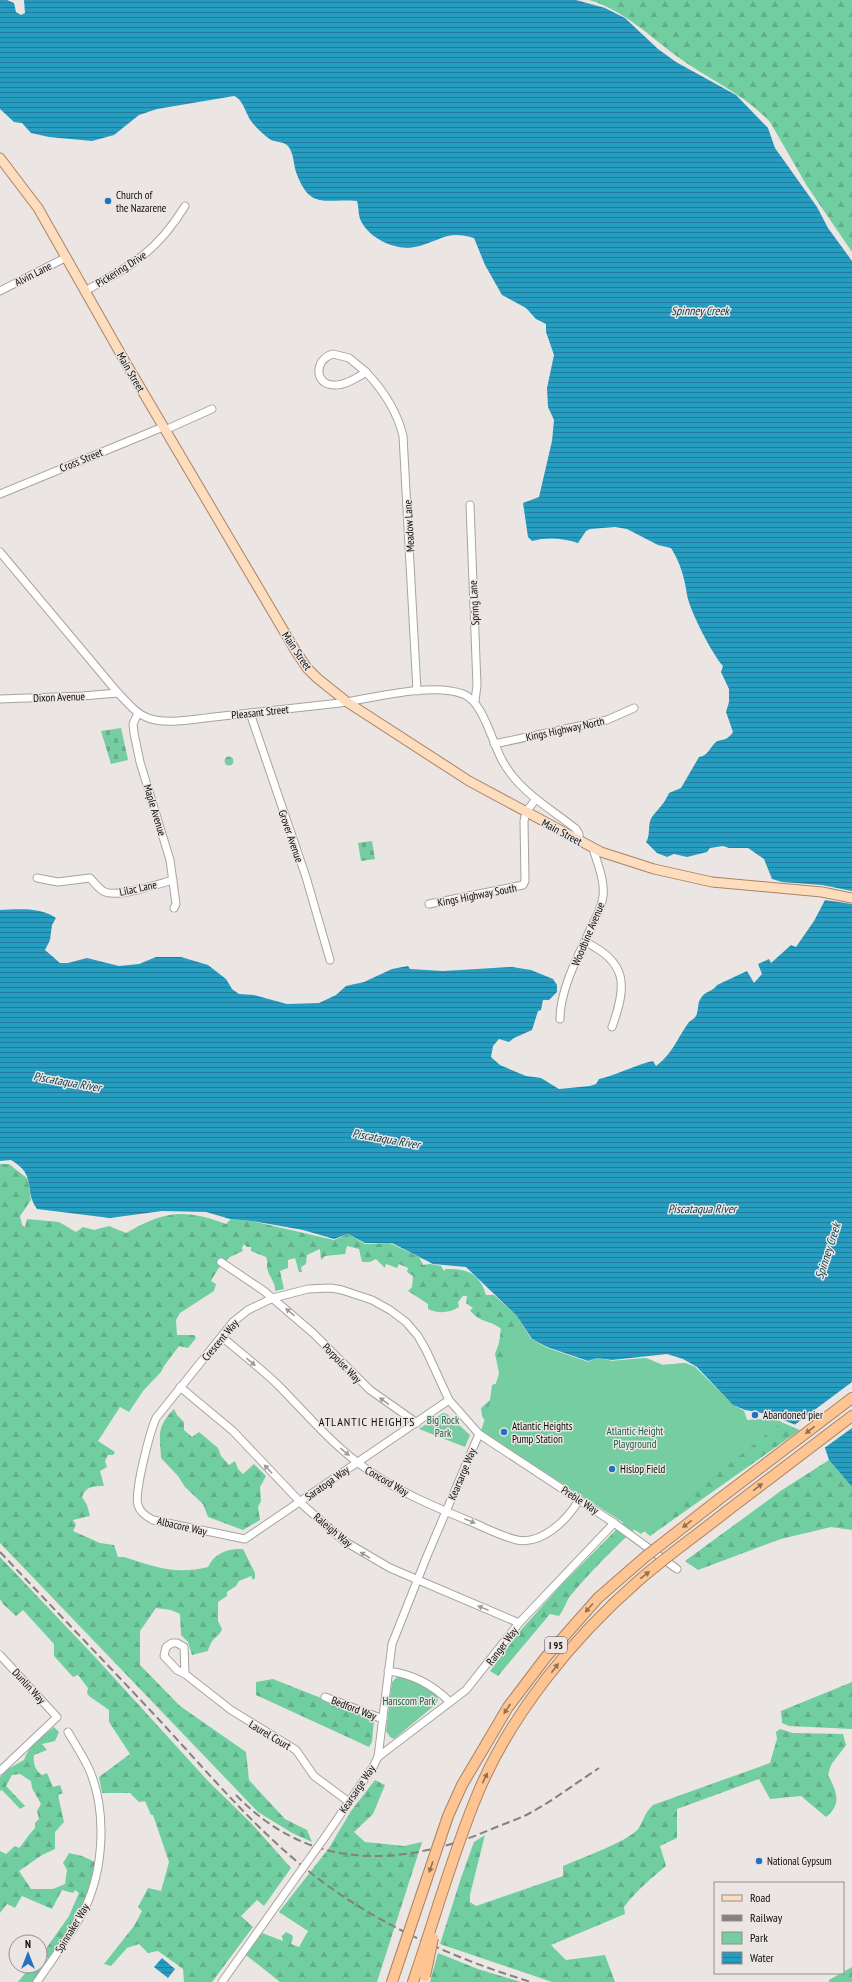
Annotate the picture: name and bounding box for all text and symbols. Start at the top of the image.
place label: Church of the Nazarene [116,188,167,215]
marker: Church of the Nazarene [103,196,113,206]
street label: Pickering Drive [93,248,149,290]
street label: Alvin Lane [12,259,54,289]
water label: Spinney Creek [671,303,730,318]
street label: Main Street [114,350,148,394]
street label: Cross Street [57,445,105,475]
street label: Meadow Lane [401,499,417,552]
street label: Spring Lane [466,580,482,626]
street label: Main Street [279,629,315,673]
street label: Dixon Avenue [33,689,86,705]
street label: Pleasant Street [231,702,289,722]
street label: Kings Highway North [524,714,606,744]
street label: Maple Avenue [141,783,170,838]
street label: Grover Avenue [275,808,307,865]
street label: Main Street [539,816,585,848]
street label: Lilac Lane [118,877,159,899]
street label: Kings Highway South [436,880,518,910]
street label: Woodbine Avenue [568,900,608,968]
water label: Piscataqua River [32,1068,104,1095]
water label: Piscataqua River [351,1125,423,1152]
water label: Piscataqua River [668,1201,738,1216]
water label: Spinney Creek [811,1220,844,1281]
one-way arrow [285,1308,294,1317]
street label: Crescent Way [199,1316,242,1364]
street label: Porpoise Way [319,1340,365,1387]
one-way arrow [246,1357,257,1366]
one-way arrow [379,1397,390,1405]
place label: Abandoned pier [763,1408,823,1422]
marker: Abandoned pier [750,1410,760,1420]
park label: Big Rock Park [427,1413,460,1440]
district label: ATLANTIC HEIGHTS [319,1414,415,1429]
place label: Atlantic Heights Pump Station [512,1419,573,1446]
park label: Atlantic Height Playground [607,1424,663,1451]
one-way arrow [804,1426,815,1434]
marker: Atlantic Heights Pump Station [499,1427,509,1437]
street label: Kearsarge Way [445,1445,480,1502]
one-way arrow [339,1448,350,1457]
street label: Saratoga Way [302,1462,353,1503]
place label: Hislop Field [620,1462,665,1476]
street label: Concord Way [363,1463,412,1500]
one-way arrow [263,1464,273,1474]
marker: Hislop Field [607,1464,617,1474]
street label: Preble Way [559,1483,602,1518]
one-way arrow [752,1483,763,1491]
street label: Raleigh Way [311,1510,356,1551]
street label: Albacore Way [156,1513,209,1539]
one-way arrow [465,1519,477,1525]
one-way arrow [682,1519,693,1528]
one-way arrow [359,1551,371,1558]
one-way arrow [640,1571,651,1580]
one-way arrow [585,1604,594,1613]
one-way arrow [477,1605,489,1611]
street label: Ranger Way [483,1623,522,1668]
road number: I 95 [545,1637,567,1653]
one-way arrow [551,1663,559,1674]
street label: Dunlin Way [9,1666,49,1707]
street label: Bedford Way [329,1693,379,1723]
park label: Hanscom Park [382,1694,436,1708]
one-way arrow [503,1704,511,1714]
street label: Laurel Court [246,1717,294,1753]
street label: Kearsarge Way [336,1762,379,1816]
one-way arrow [482,1772,488,1783]
place label: National Gypsum [767,1854,832,1868]
marker: National Gypsum [754,1856,764,1866]
one-way arrow [428,1861,434,1873]
legend [714,1882,844,1974]
text: Road [750,1890,770,1905]
street label: Spinnaker Way [52,1900,93,1955]
text: Railway [750,1910,783,1925]
text: Park [750,1930,768,1945]
north arrow [8,1934,48,1974]
text: N [25,1937,31,1951]
text: Water [750,1950,775,1965]

